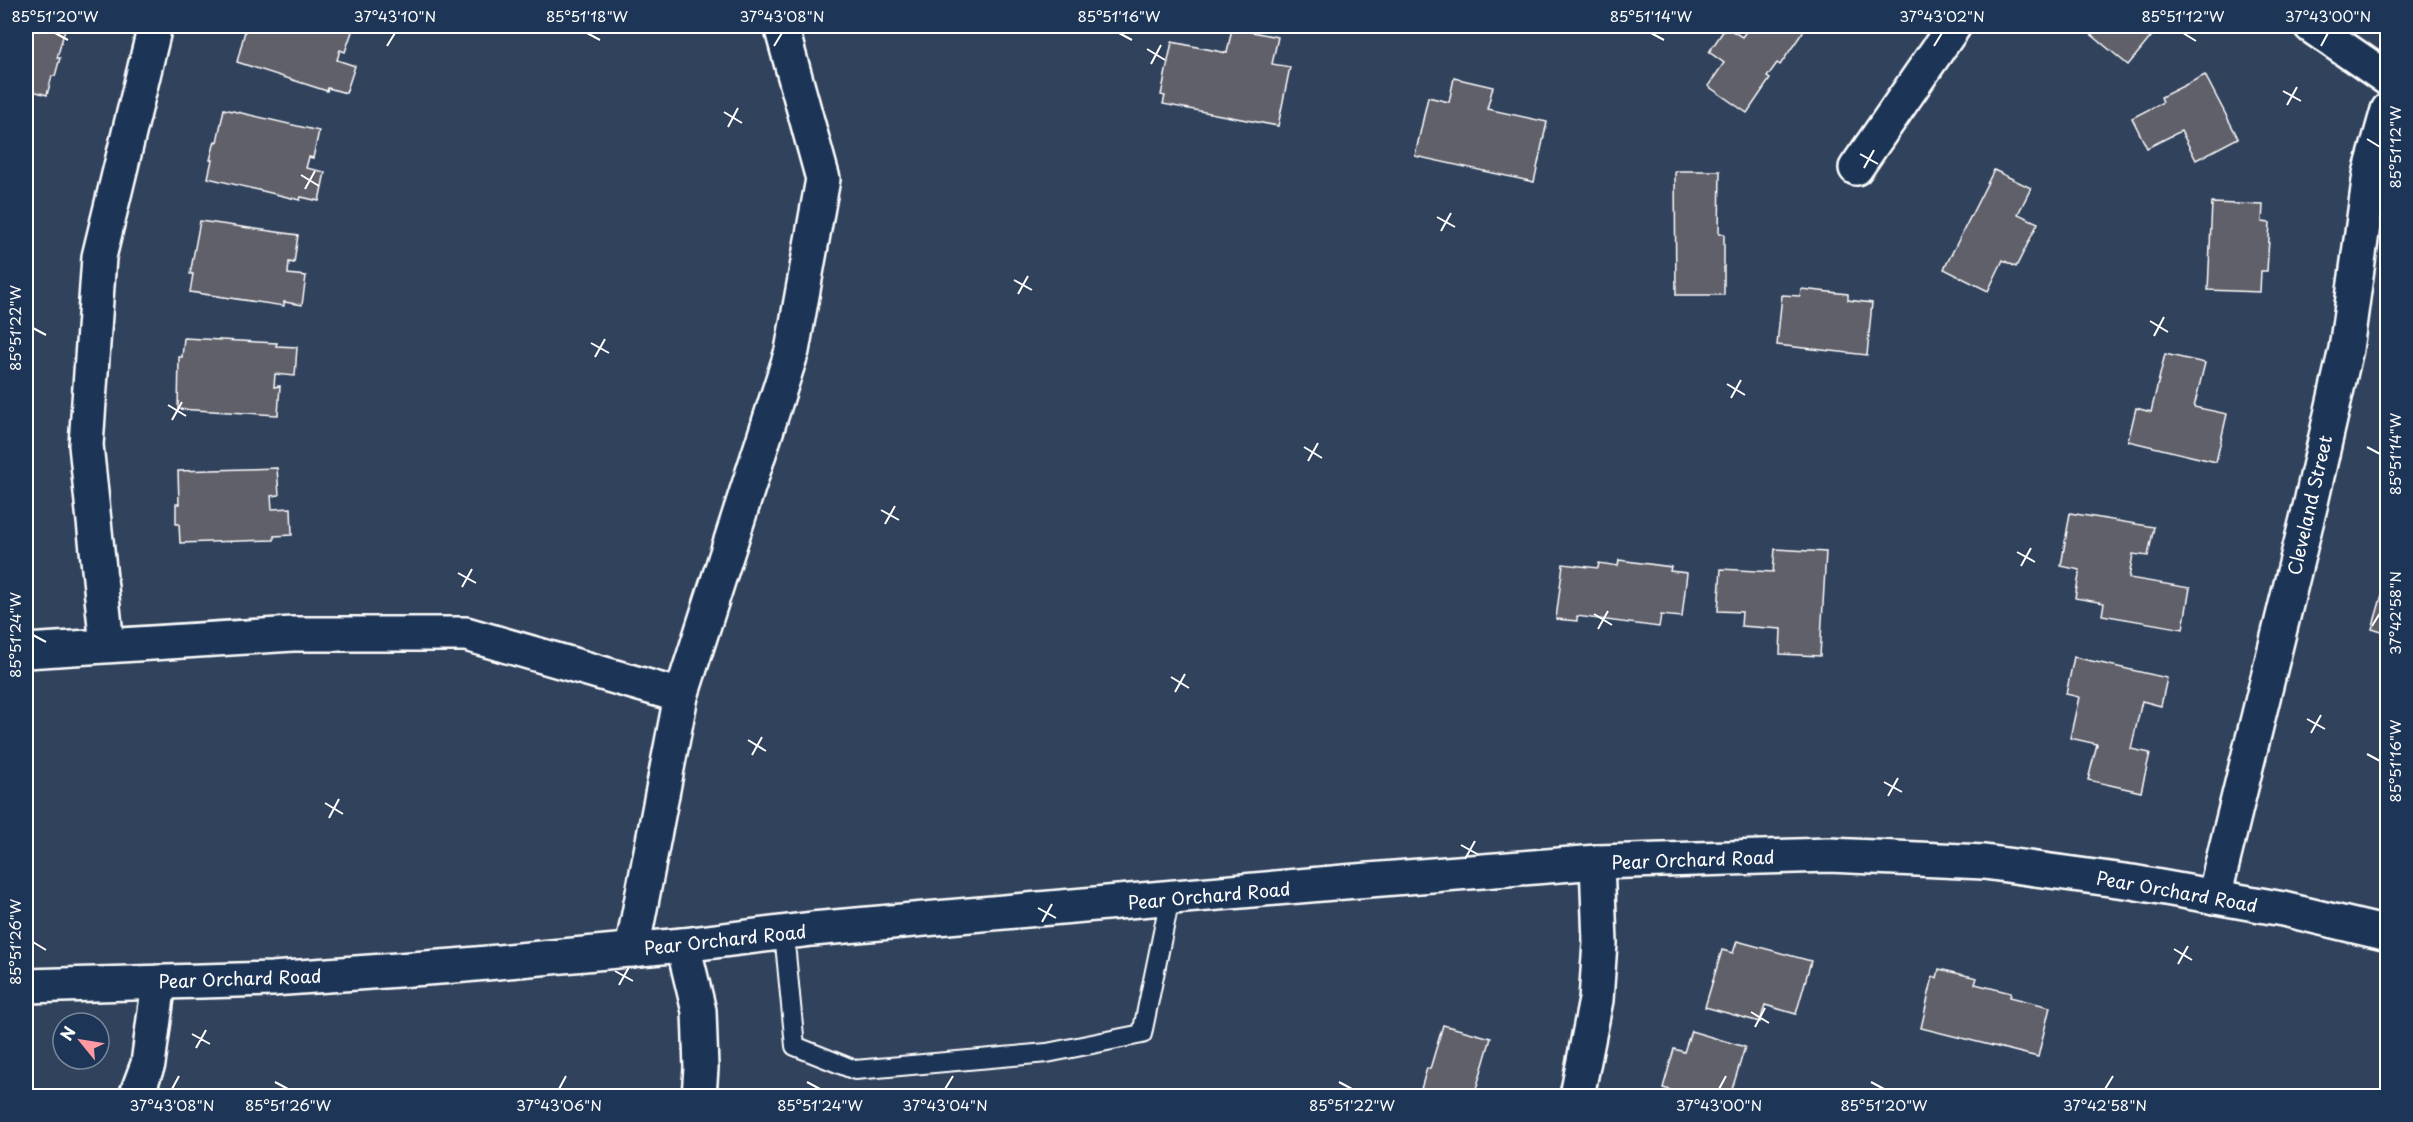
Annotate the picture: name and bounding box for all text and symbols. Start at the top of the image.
text: 85°51'20"W [11,4,99,27]
text: 37°43'10"N [354,4,436,27]
text: 85°51'18"W [546,4,629,27]
text: 37°43'08"N [739,4,825,27]
text: 85°51'16"W [1078,4,1161,27]
text: 85°51'14"W [1610,4,1693,27]
text: 37°43'02"N [1899,4,1985,27]
text: 85°51'12"W [2142,4,2225,27]
text: 37°43'00"N [2285,4,2371,27]
text: 85°51'12"W [2383,105,2406,188]
text: 85°51'22"W [3,285,26,371]
text: 85°51'14"W [2383,412,2406,495]
street label: Cleveland Street [2280,432,2338,578]
text: 37°42'58"N [2383,571,2406,655]
text: 85°51'24"W [3,592,26,678]
text: 85°51'16"W [2383,719,2406,802]
street label: Pear Orchard Road [1611,843,1775,875]
street label: Pear Orchard Road [2094,864,2260,918]
street label: Pear Orchard Road [1127,874,1291,916]
text: 85°51'26"W [3,898,26,985]
street label: Pear Orchard Road [642,917,808,961]
street label: Pear Orchard Road [158,962,322,994]
north arrow [51,1011,111,1071]
text: N [54,1022,81,1044]
text: 37°43'08"N [129,1093,215,1116]
text: 85°51'26"W [245,1093,332,1116]
text: 37°43'06"N [516,1093,602,1116]
text: 85°51'24"W [777,1093,863,1116]
text: 37°43'04"N [902,1093,988,1116]
text: 85°51'22"W [1309,1093,1395,1116]
text: 37°43'00"N [1676,1093,1762,1116]
text: 85°51'20"W [1840,1093,1928,1116]
text: 37°42'58"N [2063,1093,2147,1116]

